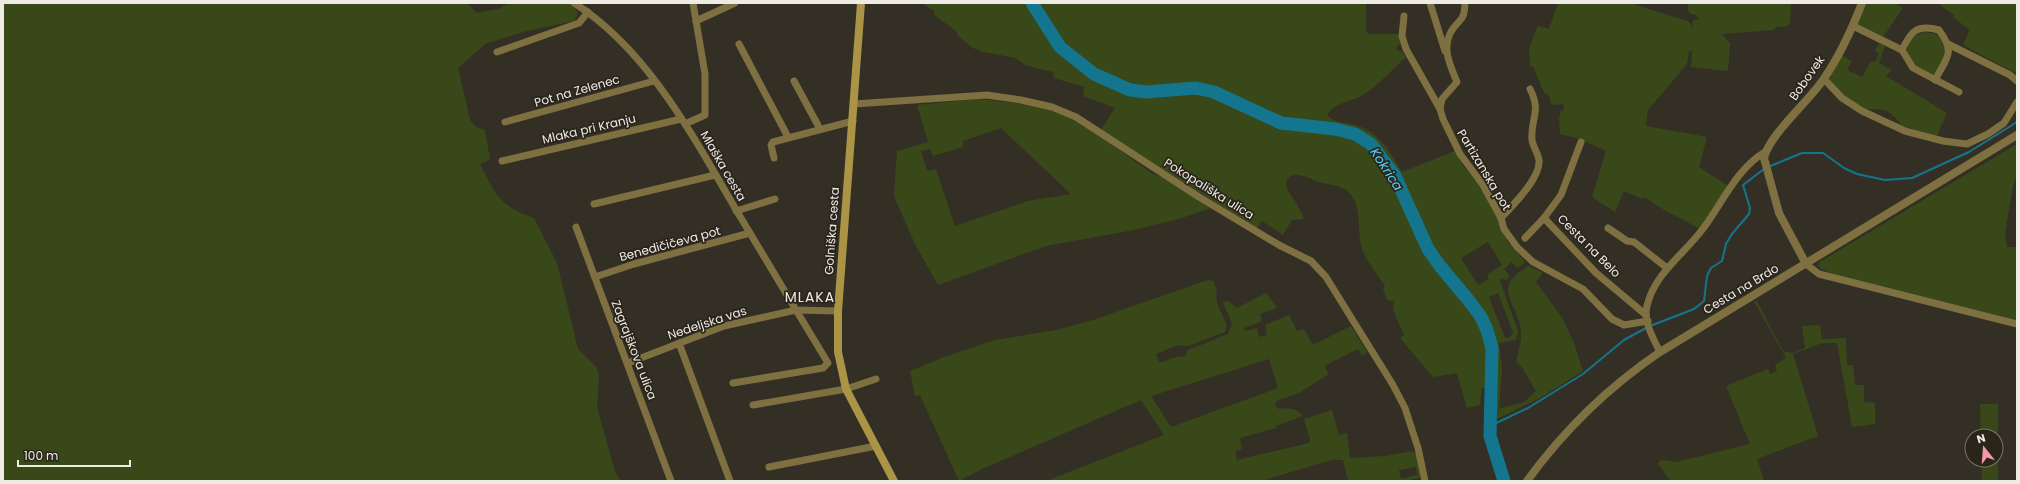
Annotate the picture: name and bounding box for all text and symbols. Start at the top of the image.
street label: Bobovek [1785,51,1829,104]
street label: Pot na Zelenec [532,70,621,111]
street label: Mlaka pri Kranju [540,109,637,148]
street label: Partizanska pot [1453,126,1515,214]
street label: Mlaška cesta [696,127,750,204]
water label: Kokrica [1366,144,1408,195]
street label: Pokopališka ulica [1161,154,1258,223]
street label: Golniška cesta [820,187,843,275]
street label: Cesta na Belo [1554,210,1625,281]
street label: Benedičičeva pot [617,222,722,265]
street label: Cesta na Brdo [1700,259,1782,318]
district label: MLAKA [785,287,835,307]
street label: Zagrajškova ulica [608,298,661,402]
street label: Nedeljska vas [665,302,749,343]
north arrow [1964,428,2004,468]
text: N [1975,430,1987,447]
scale bar [18,442,130,468]
text: 100 m [24,447,58,464]

